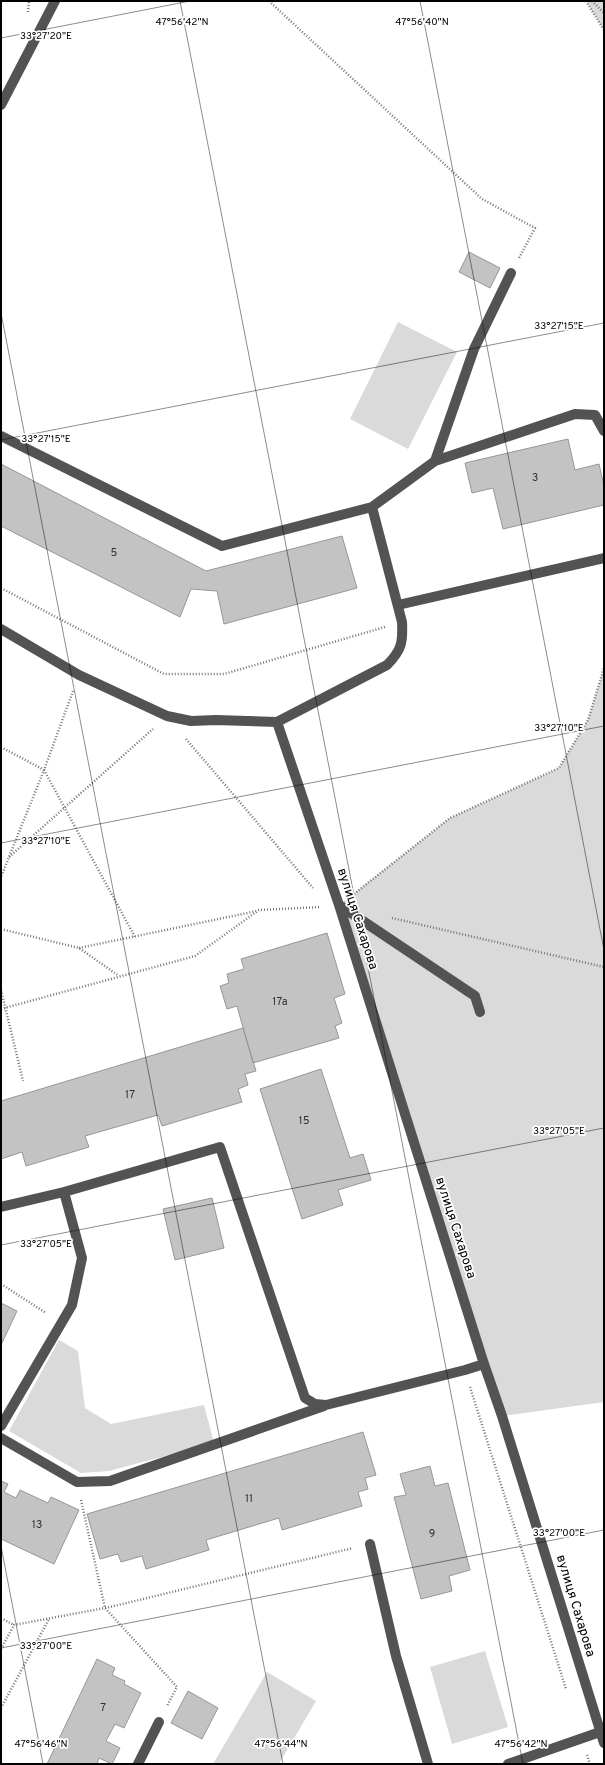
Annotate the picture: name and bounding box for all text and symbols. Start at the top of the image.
text: 47°56'42"N [155,16,209,29]
text: 47°56'40"N [395,16,449,29]
text: 33°27'20"E [20,30,72,43]
text: 33°27'15"E [534,320,584,333]
text: 33°27'15"E [21,433,71,446]
house number: 3 [532,471,538,485]
house number: 5 [111,546,118,560]
text: 33°27'10"E [534,722,584,735]
text: 33°27'10"E [21,835,71,848]
street label: вулиця Сахарова [333,866,381,972]
house number: 17а [272,995,288,1009]
house number: 17 [125,1088,135,1102]
house number: 15 [299,1114,310,1128]
text: 33°27'05"E [533,1125,585,1138]
street label: вулиця Сахарова [431,1175,479,1281]
text: 33°27'05"E [20,1238,72,1251]
house number: 11 [245,1492,253,1506]
house number: 13 [32,1518,42,1532]
house number: 9 [429,1527,435,1541]
text: 33°27'00"E [533,1527,585,1540]
street label: вулиця Сахарова [552,1553,598,1659]
text: 33°27'00"E [20,1640,72,1653]
house number: 7 [100,1701,106,1715]
text: 47°56'46"N [14,1738,68,1751]
text: 47°56'44"N [254,1738,308,1751]
text: 47°56'42"N [494,1738,548,1751]

